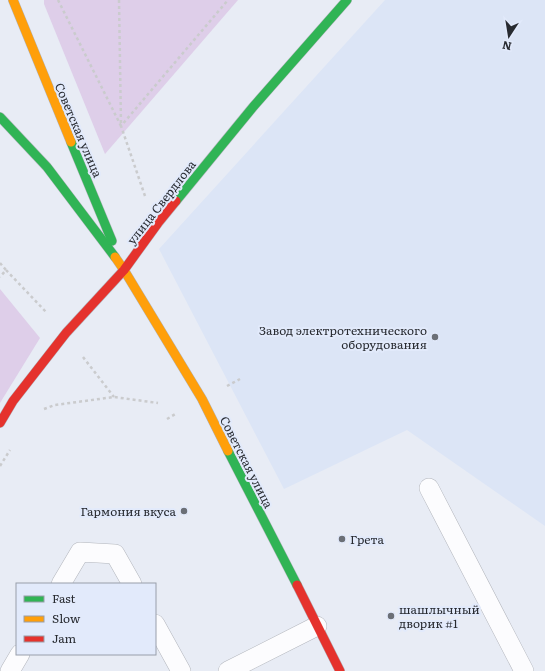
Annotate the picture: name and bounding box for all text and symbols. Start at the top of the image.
north arrow [489,16,529,56]
text: N [501,38,513,56]
street label: Советская улица [51,80,107,181]
street label: улица Свердлова [122,156,200,248]
place label: Завод электротехнического оборудования [259,321,427,353]
marker: Завод электротехнического оборудования [430,332,440,342]
street label: Советская улица [216,413,278,512]
place label: Гармония вкуса [81,502,177,520]
marker: Гармония вкуса [179,506,189,516]
place label: Грета [350,530,384,548]
marker: Грета [337,534,347,544]
legend [16,583,156,655]
text: Fast [52,589,76,607]
place label: шашлычный дворик #1 [399,600,480,632]
text: Slow [52,609,81,627]
marker: шашлычный дворик #1 [386,611,396,621]
text: Jam [52,629,77,647]

